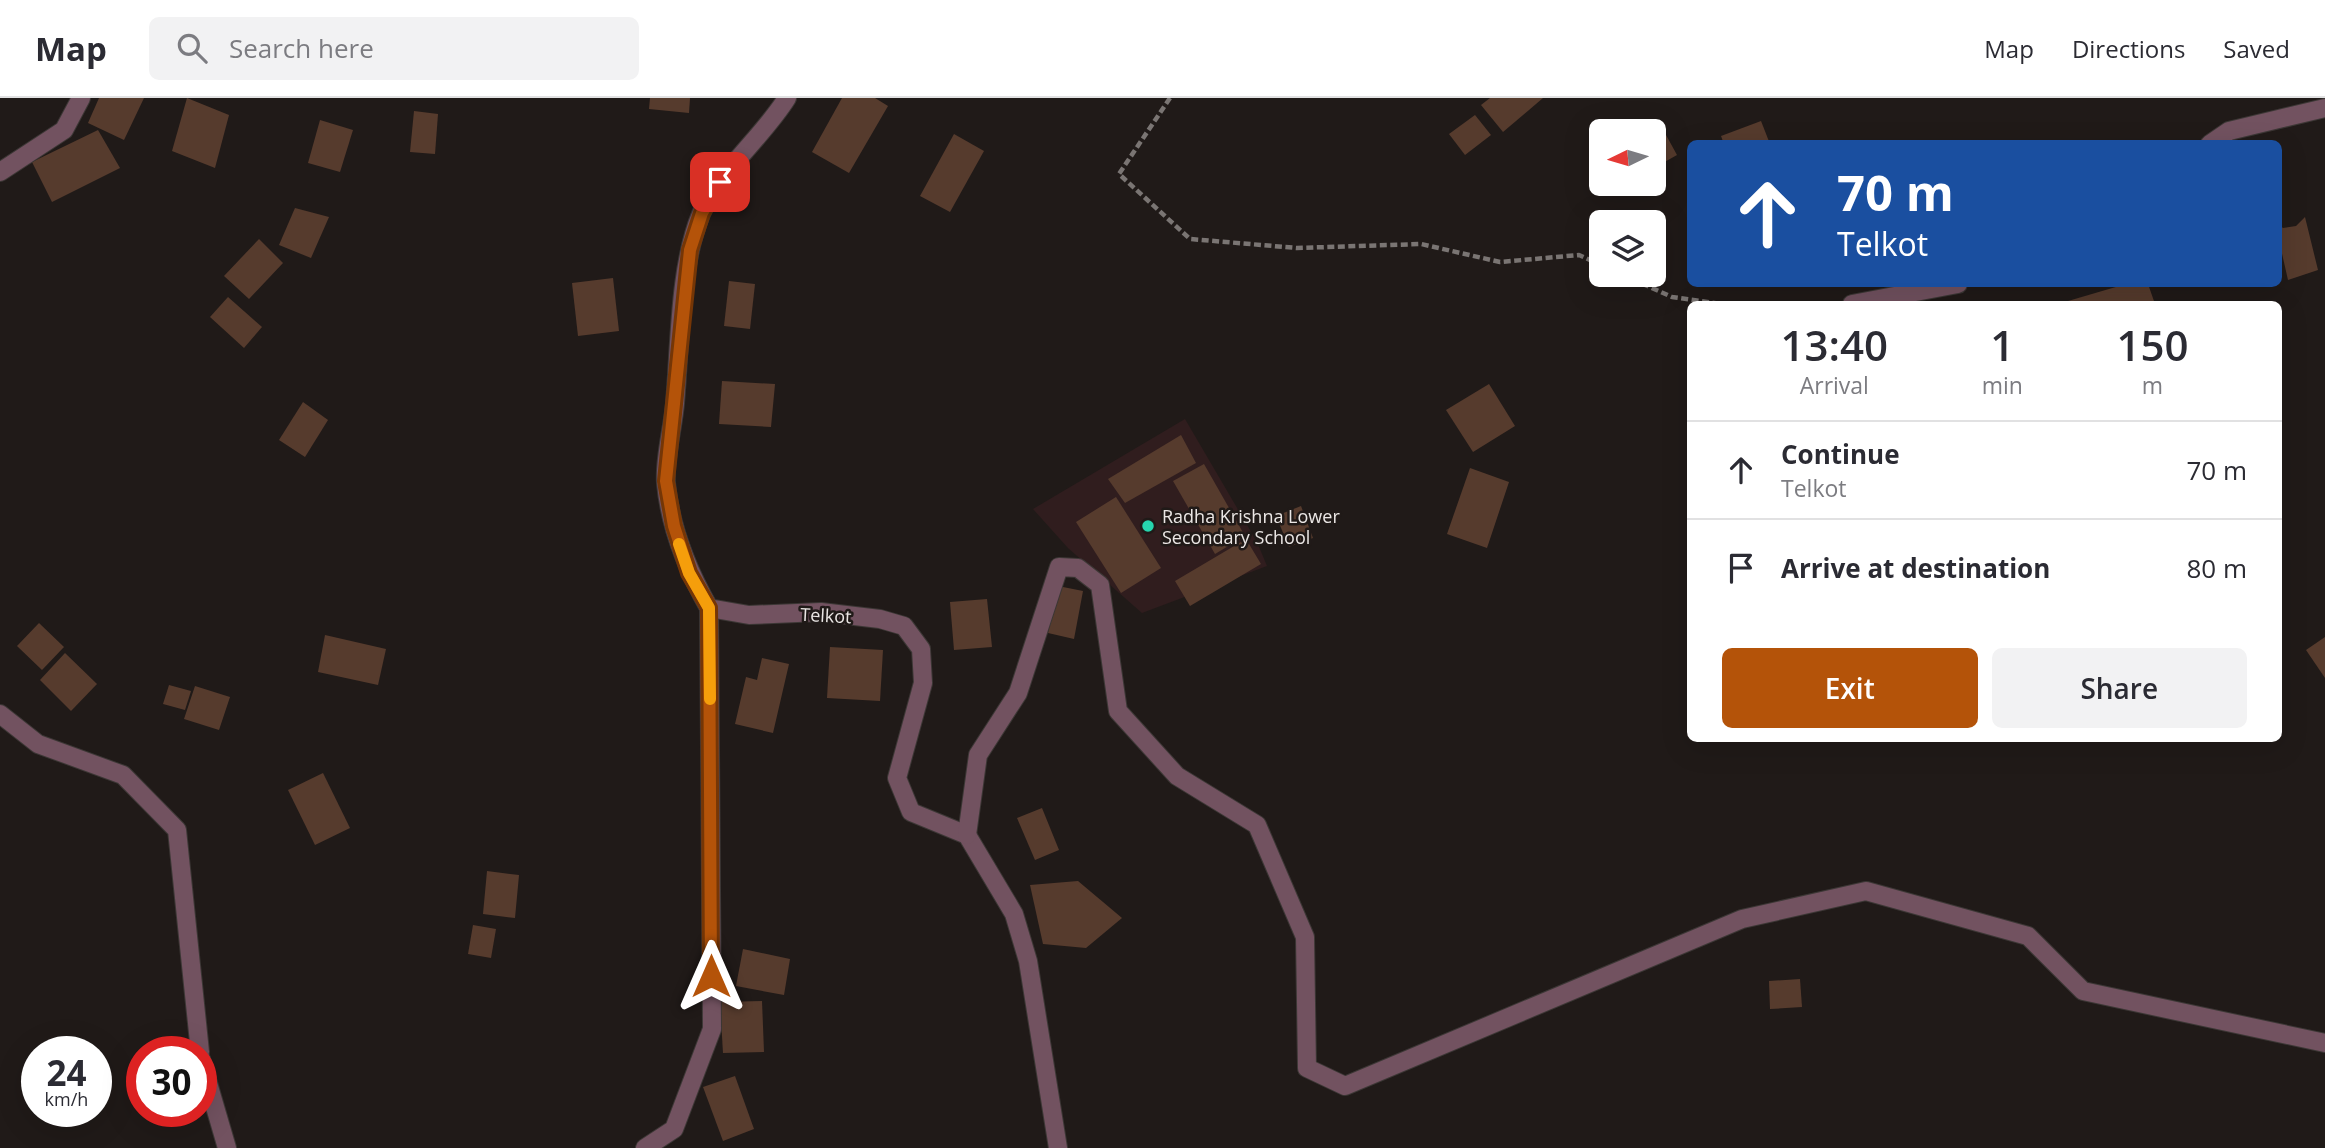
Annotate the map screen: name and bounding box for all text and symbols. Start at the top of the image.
search box [149,17,639,80]
text: Map [35,26,107,71]
icon: search [173,29,211,67]
text: Search here [229,30,374,66]
text: Map [1984,32,2034,65]
text: Directions [2072,32,2185,65]
text: Saved [2223,32,2290,65]
north arrow [1589,119,1666,196]
map controls [1589,119,1666,287]
pin [690,152,750,212]
text: 70 m [1837,159,1954,225]
icon: arrive [701,163,739,201]
icon: ahead [1722,168,1813,259]
button: layers [1589,210,1666,287]
text: Telkot [1837,222,1928,265]
text: 13:40 [1781,316,1888,373]
text: 1 [1990,316,2014,373]
text: 150 [2116,316,2188,373]
text: Arrival [1800,369,1869,401]
text: min [1982,369,2023,401]
text: m [2142,369,2163,401]
text: Continue [1781,436,1900,472]
icon: ahead [1722,451,1760,489]
text: 70 m [2186,452,2247,488]
text: Telkot [1781,472,1847,504]
place label: Radha Krishna Lower Secondary School [1162,504,1340,549]
marker: Radha Krishna Lower Secondary School [1140,518,1156,534]
icon: arrive [1722,549,1760,587]
text: Arrive at destination [1781,550,2050,586]
text: 80 m [2186,550,2247,586]
street label: Telkot [800,602,852,628]
button: Exit [1722,648,1978,728]
button: Share [1992,648,2247,728]
position arrow [674,939,748,1013]
speed limit sign: 30 [126,1036,217,1127]
text: 24 [46,1049,87,1096]
text: km/h [45,1087,88,1111]

